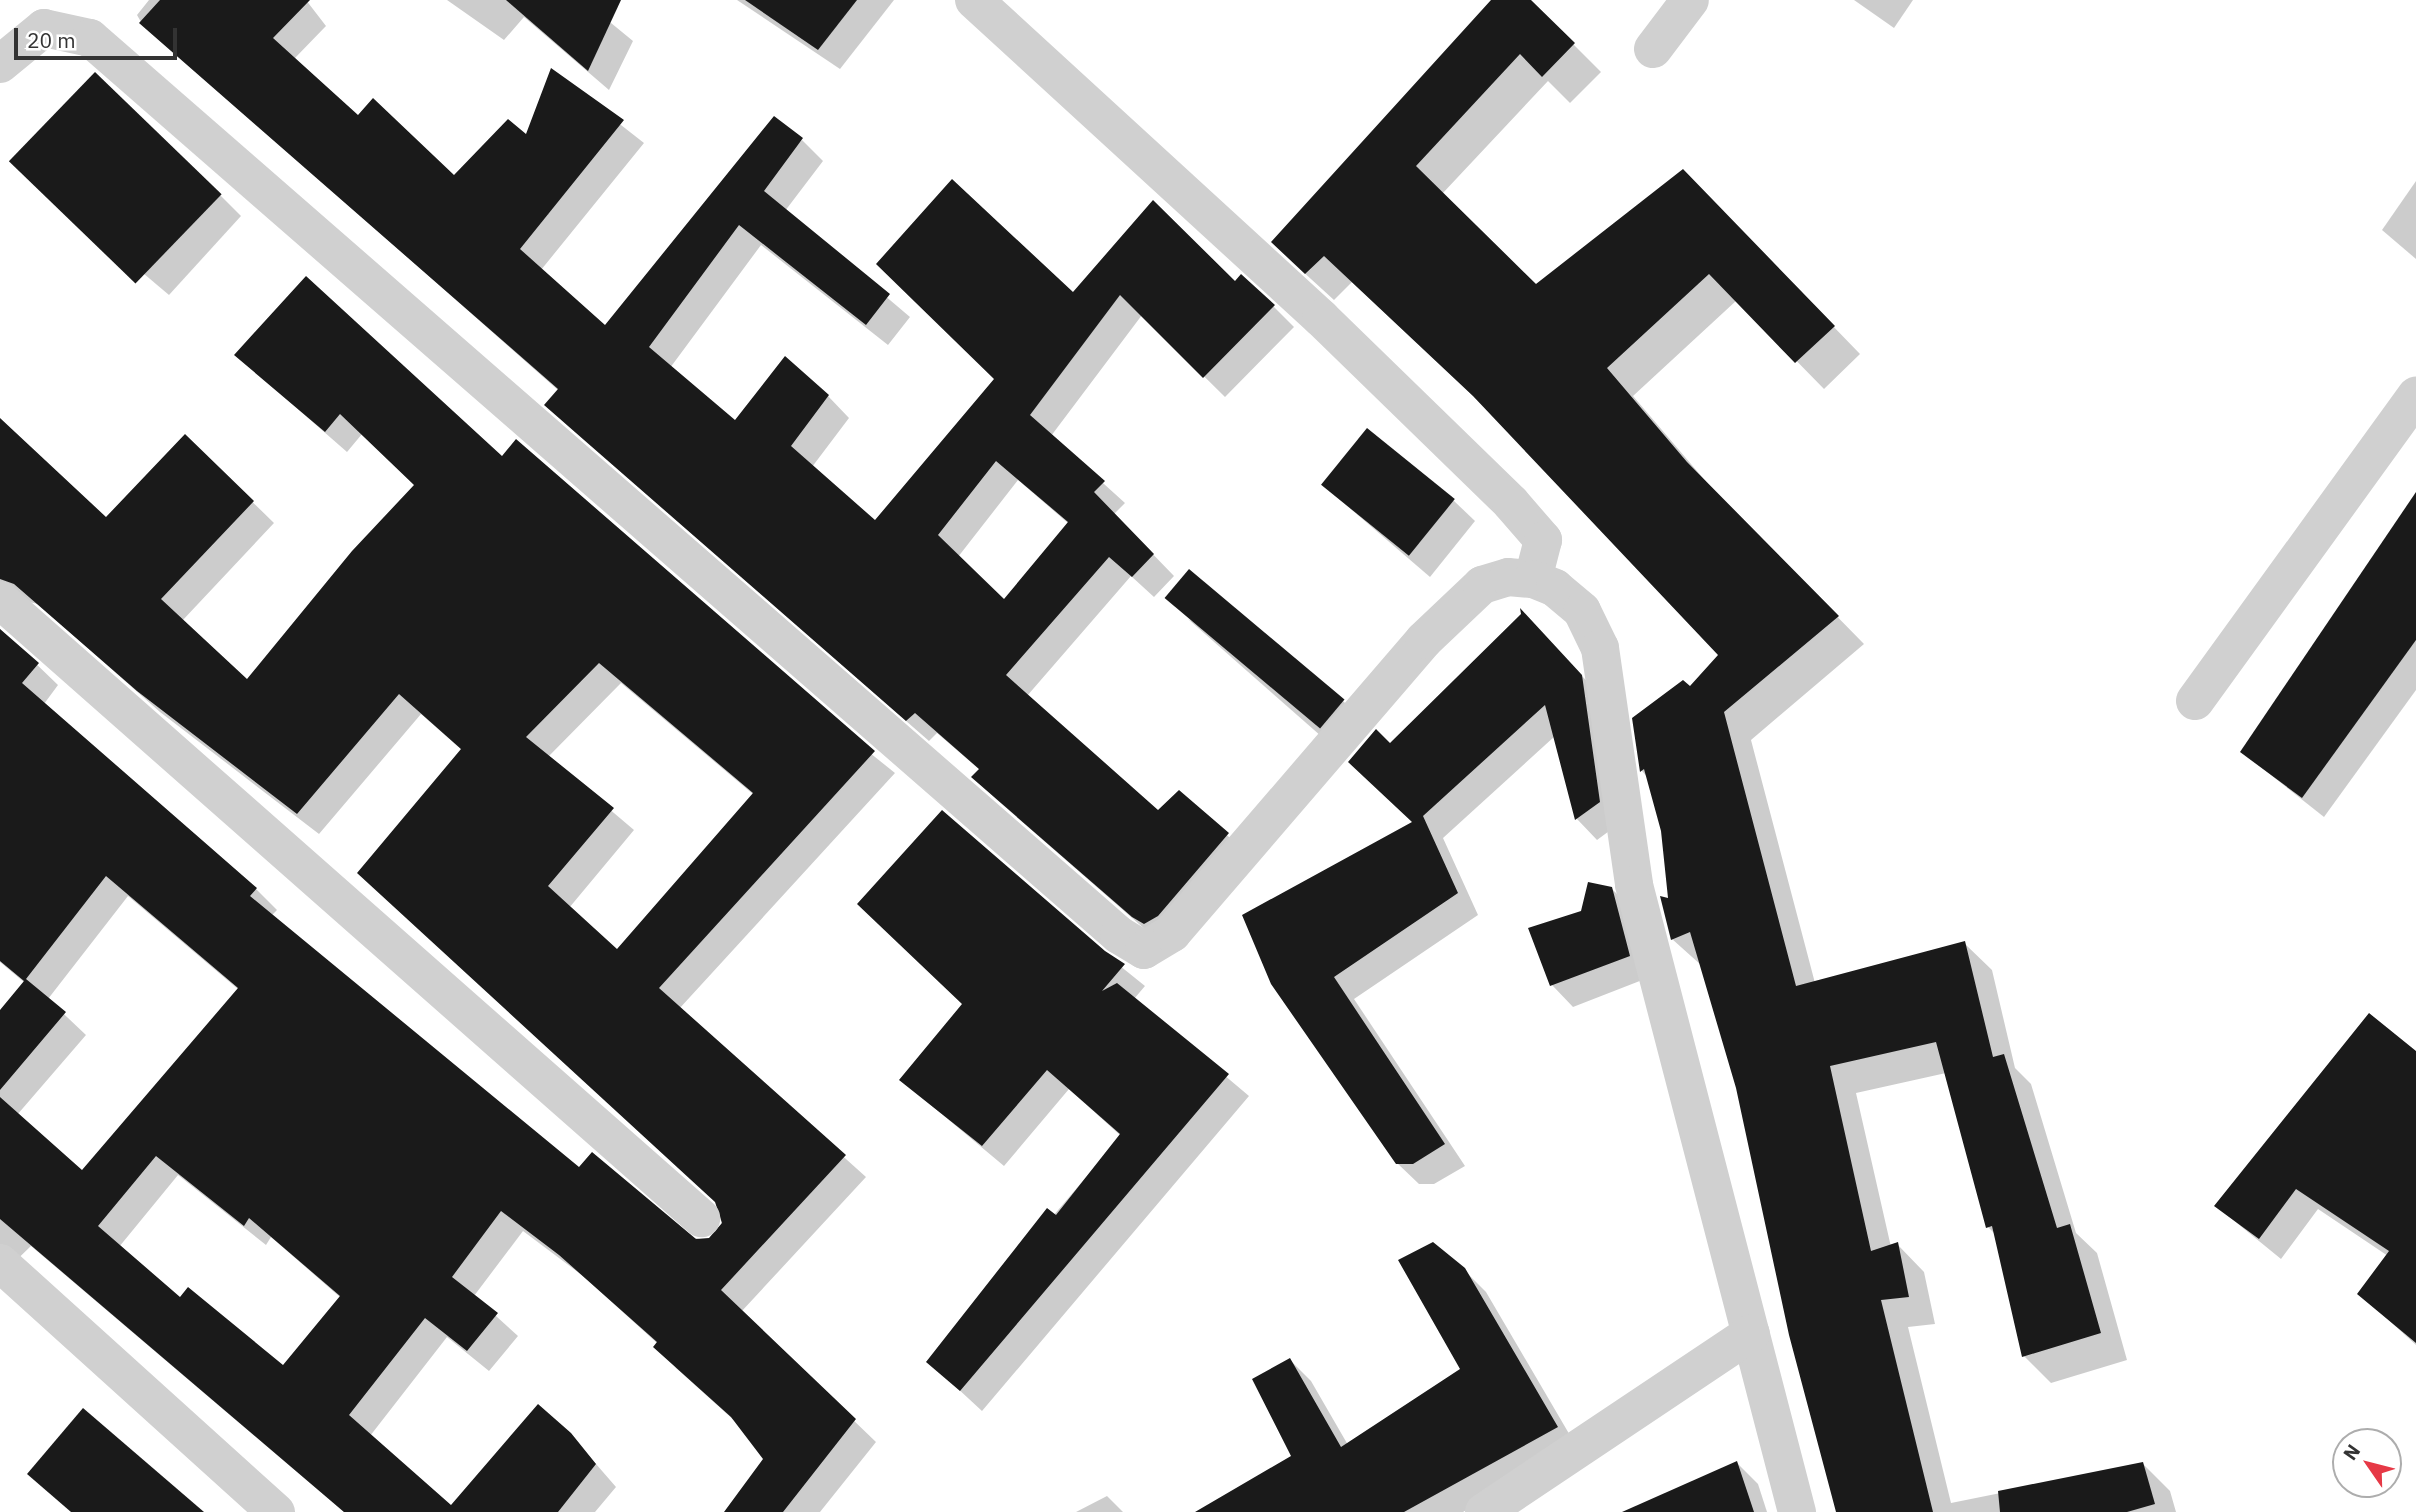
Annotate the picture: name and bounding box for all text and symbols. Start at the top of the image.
scale bar [18,14,180,58]
text: 20 m [27,26,76,54]
north arrow [2332,1428,2402,1498]
text: N [2338,1440,2365,1465]

